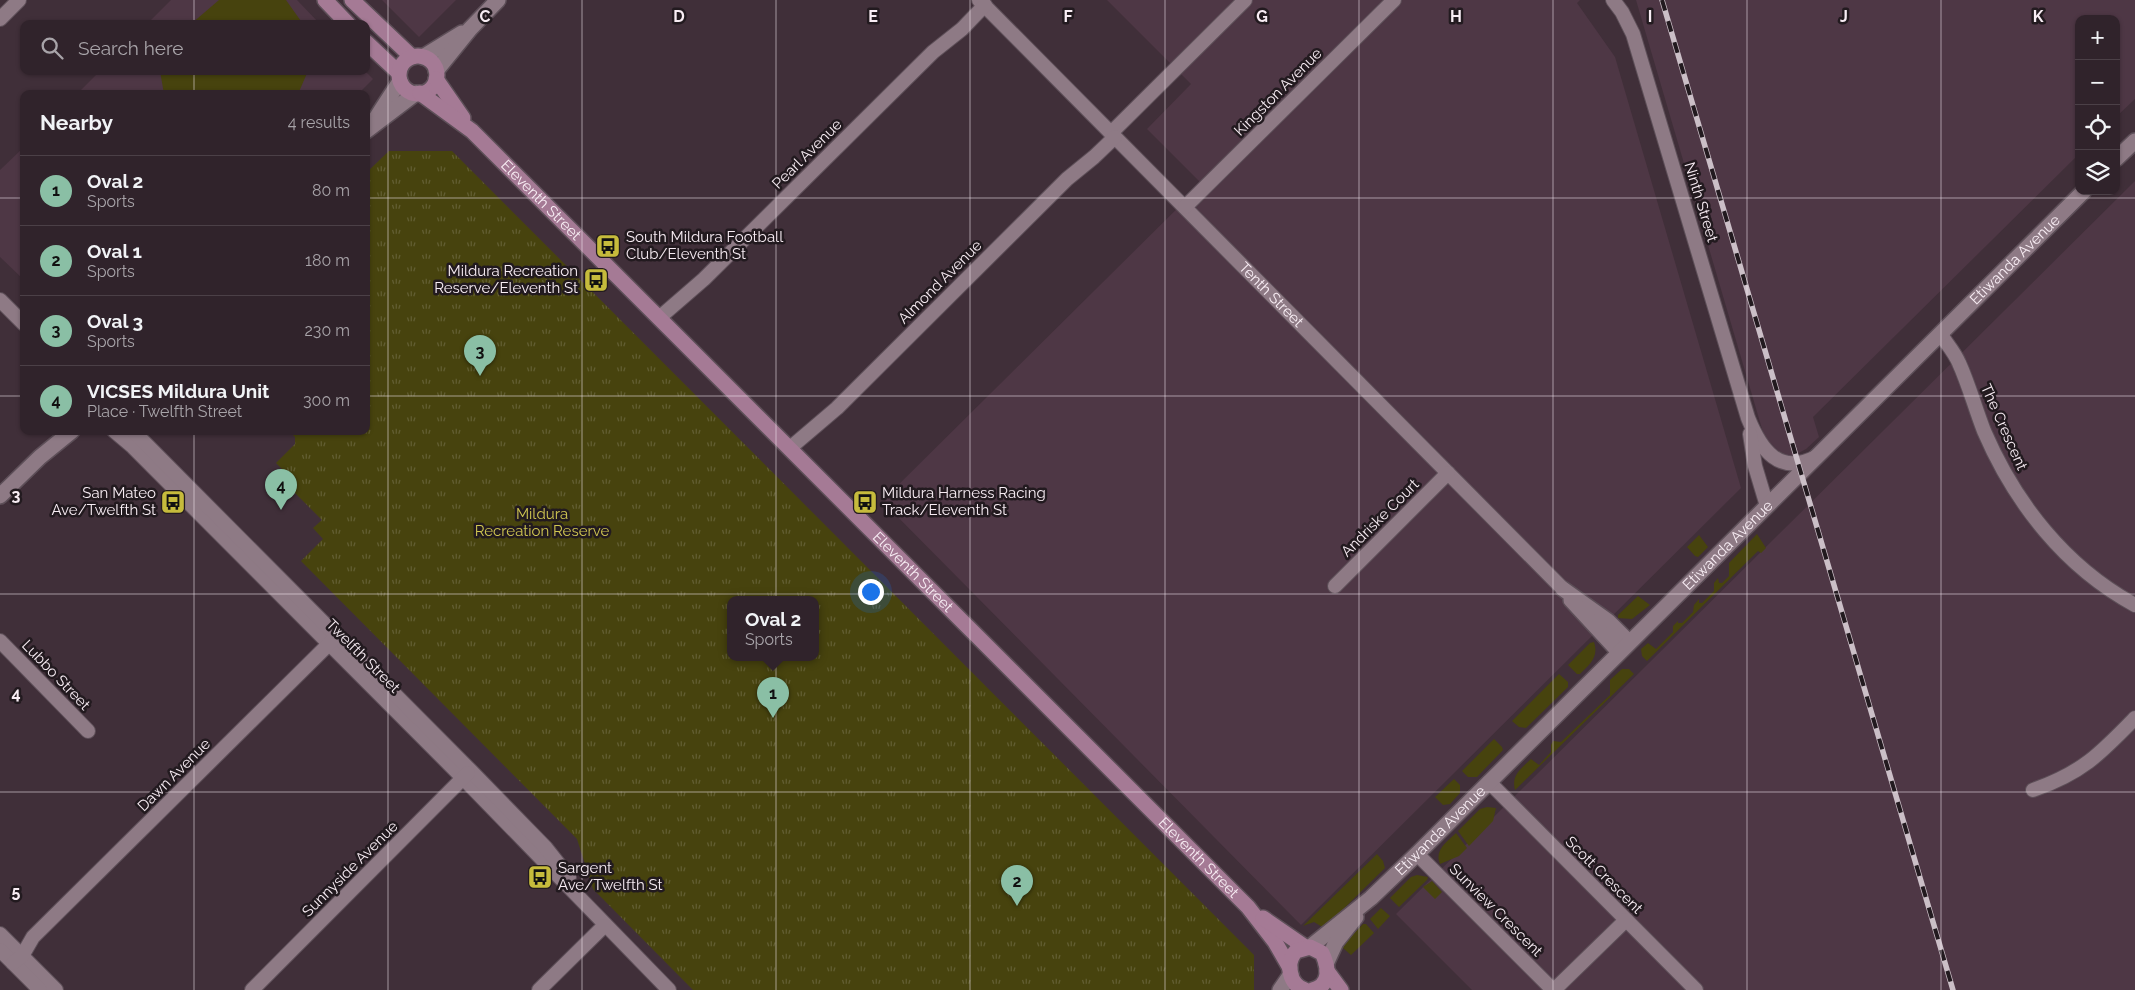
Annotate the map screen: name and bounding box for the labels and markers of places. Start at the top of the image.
place label: South Mildura Football Club/Eleventh St [626,228,784,263]
bus stop icon: South Mildura Football Club/Eleventh St [595,233,621,259]
place label: Mildura Recreation Reserve/Eleventh St [434,262,578,297]
bus stop icon: Mildura Recreation Reserve/Eleventh St [583,267,609,293]
pin: 3 [464,335,496,376]
pin: 4 [265,469,297,510]
place label: San Mateo Ave/Twelfth St [51,484,156,519]
place label: Mildura Harness Racing Track/Eleventh St [882,484,1046,519]
bus stop icon: San Mateo Ave/Twelfth St [160,489,186,515]
bus stop icon: Mildura Harness Racing Track/Eleventh St [852,489,878,515]
pin: 1 [757,677,789,718]
place label: Sargent Ave/Twelfth St [558,859,663,894]
bus stop icon: Sargent Ave/Twelfth St [527,864,553,890]
pin: 2 [1001,865,1033,906]

